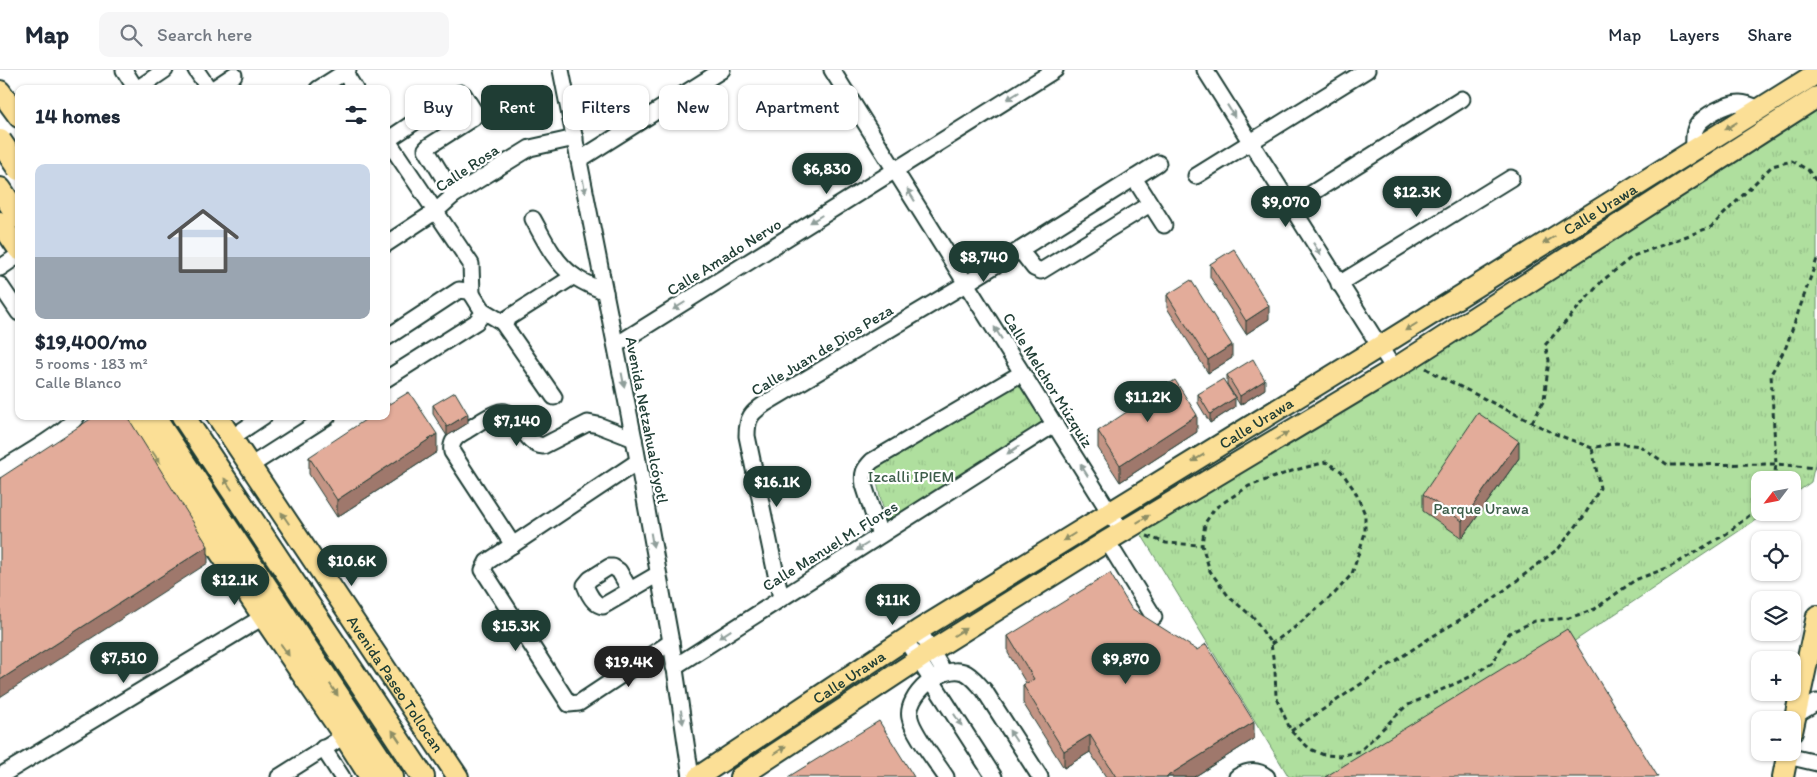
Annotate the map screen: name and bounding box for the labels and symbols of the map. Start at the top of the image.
one-way arrow [1007,91,1020,101]
one-way arrow [1226,105,1235,118]
one-way arrow [1725,122,1738,131]
street label: Calle Rosa [432,139,503,196]
pin: $6,830 [786,152,868,195]
pin: $12.3K [1376,176,1458,218]
street label: Calle Urawa [1559,178,1641,239]
one-way arrow [581,179,589,195]
pin: $9,070 [1245,186,1327,228]
one-way arrow [906,189,916,202]
street label: Calle Amado Nervo [663,214,785,300]
one-way arrow [810,215,823,224]
one-way arrow [1542,236,1556,245]
pin: $8,740 [943,240,1025,283]
one-way arrow [1312,243,1322,256]
street label: Calle Juan de Dios Peza [748,300,897,400]
one-way arrow [672,301,685,311]
street label: Calle Melchor Múzquiz [999,309,1097,451]
one-way arrow [1405,322,1418,331]
one-way arrow [993,326,1002,340]
street label: Avenida Netzahualcóyotl [621,335,673,506]
one-way arrow [619,373,627,388]
pin: $11.2K [1107,380,1189,423]
street label: Calle Urawa [1215,392,1297,453]
pin: $7,140 [476,404,558,447]
one-way arrow [1276,431,1289,440]
one-way arrow [1007,445,1020,455]
one-way arrow [151,450,161,464]
one-way arrow [1192,453,1205,462]
one-way arrow [1080,464,1089,477]
pin: $16.1K [736,466,818,508]
park label: Izcalli IPIEM [868,467,954,486]
north arrow [1751,471,1801,521]
one-way arrow [223,478,233,491]
street label: Calle Manuel M. Flores [759,497,901,595]
park label: Parque Urawa [1433,499,1529,518]
one-way arrow [280,511,290,525]
one-way arrow [1137,515,1150,524]
one-way arrow [648,532,656,548]
one-way arrow [1062,533,1076,542]
one-way arrow [855,542,868,551]
pin: $10.6K [311,544,393,587]
pin: $12.1K [194,564,276,606]
pin: $11K [863,584,923,626]
pin: $15.3K [475,610,557,652]
street label: Avenida Paseo Tollocan [343,612,449,756]
one-way arrow [954,628,967,637]
one-way arrow [718,630,731,639]
pin: $7,510 [83,642,165,684]
pin: $9,870 [1085,642,1167,685]
one-way arrow [280,643,290,657]
street label: Calle Urawa [809,645,889,708]
pin: $19.4K [588,646,670,688]
one-way arrow [329,684,339,697]
one-way arrow [678,710,686,726]
one-way arrow [953,713,962,726]
one-way arrow [1009,729,1018,743]
one-way arrow [391,730,401,743]
one-way arrow [774,745,787,755]

